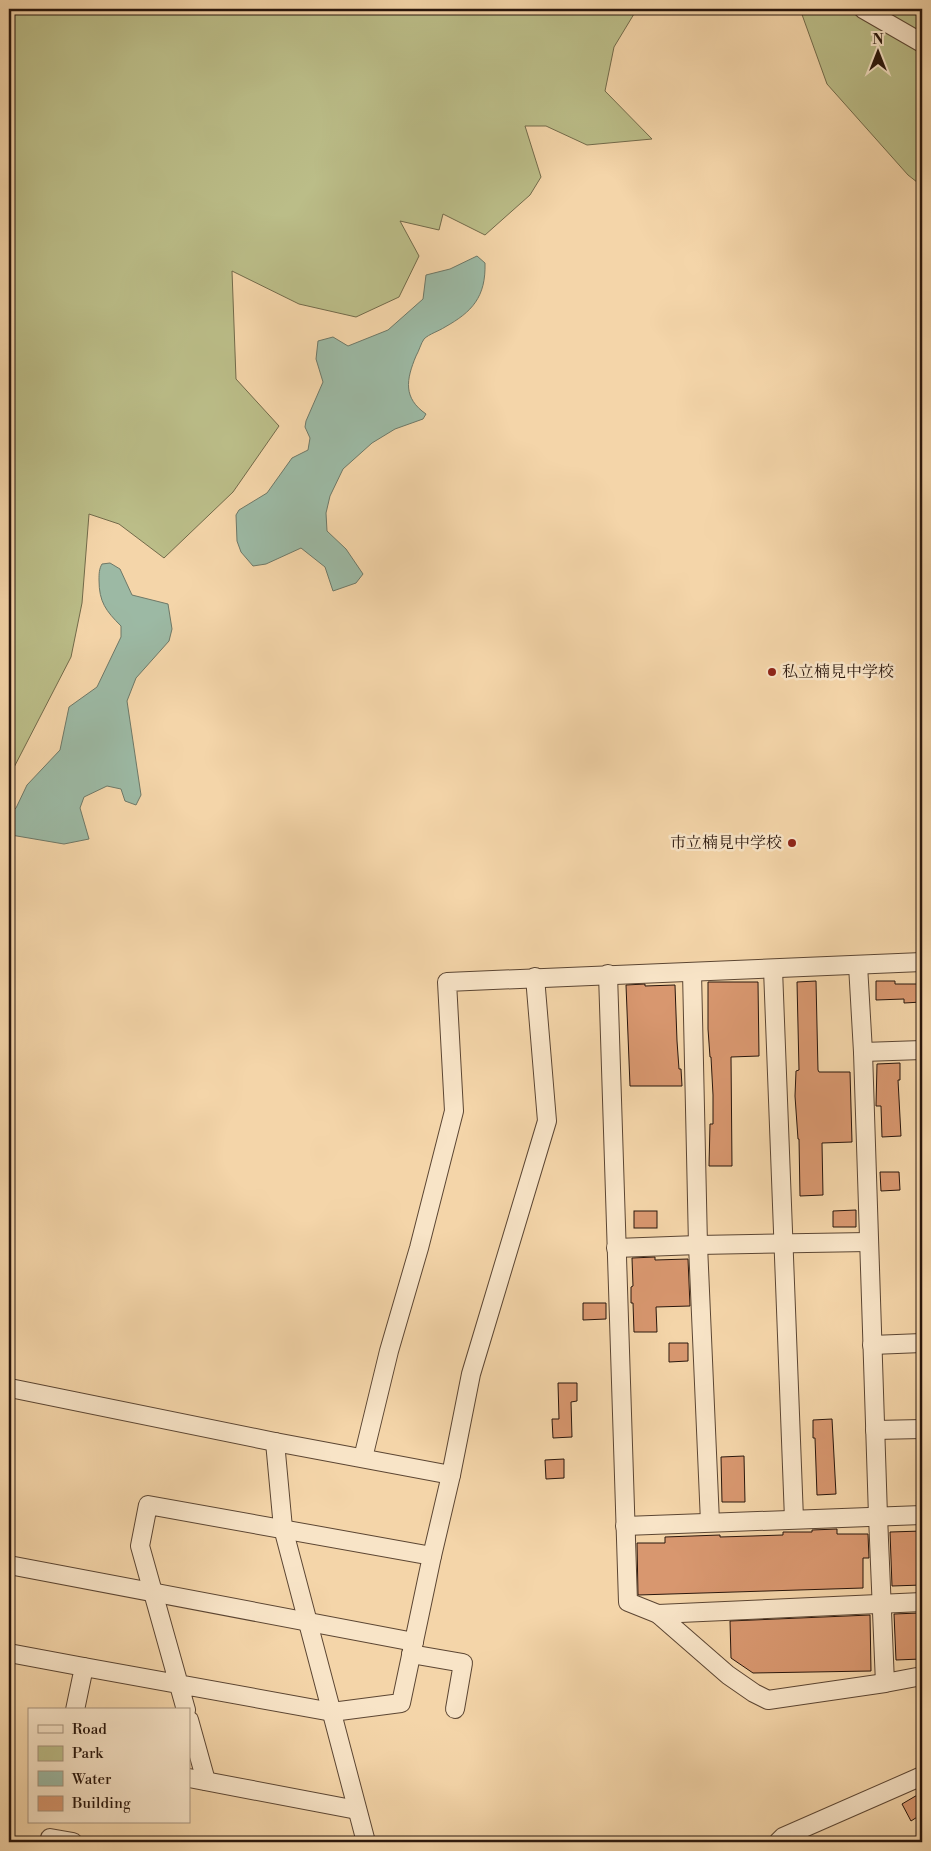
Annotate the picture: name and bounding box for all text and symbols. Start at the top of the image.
north arrow [854,28,904,78]
text: N [872,31,884,49]
place label: 私立楠見中学校 [782,662,894,682]
marker: 私立楠見中学校 [766,666,778,678]
place label: 市立楠見中学校 [670,833,782,853]
marker: 市立楠見中学校 [786,837,798,849]
legend [28,1708,190,1824]
text: Road [72,1720,107,1739]
text: Park [72,1744,104,1763]
text: Water [71,1770,112,1789]
text: Building [71,1794,131,1813]

